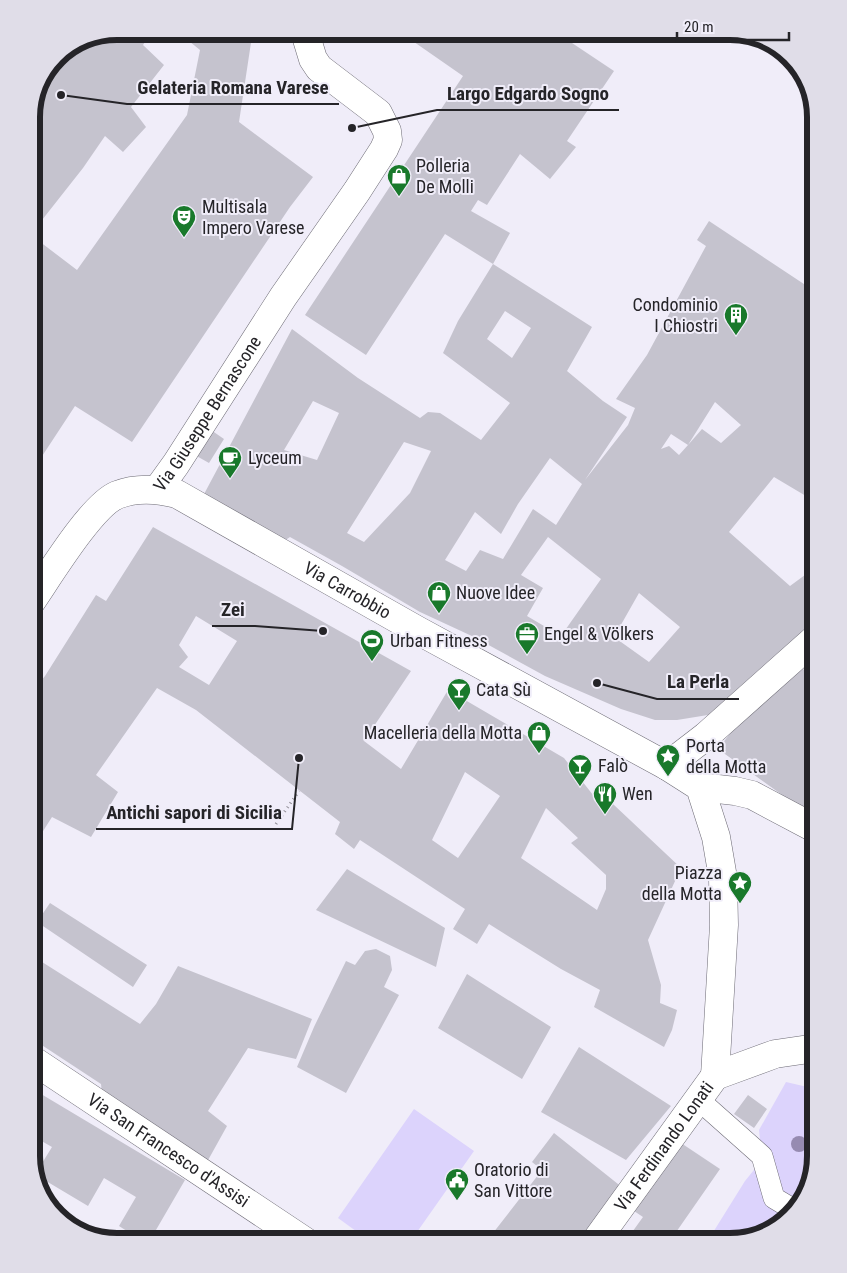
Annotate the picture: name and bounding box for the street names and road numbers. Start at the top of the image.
street label: Via Giuseppe Bernascone [149,332,265,495]
street label: Via Carrobbio [300,557,395,623]
street label: Via Ferdinando Lonati [610,1077,718,1215]
street label: Via San Francesco d'Assisi [84,1089,253,1211]

